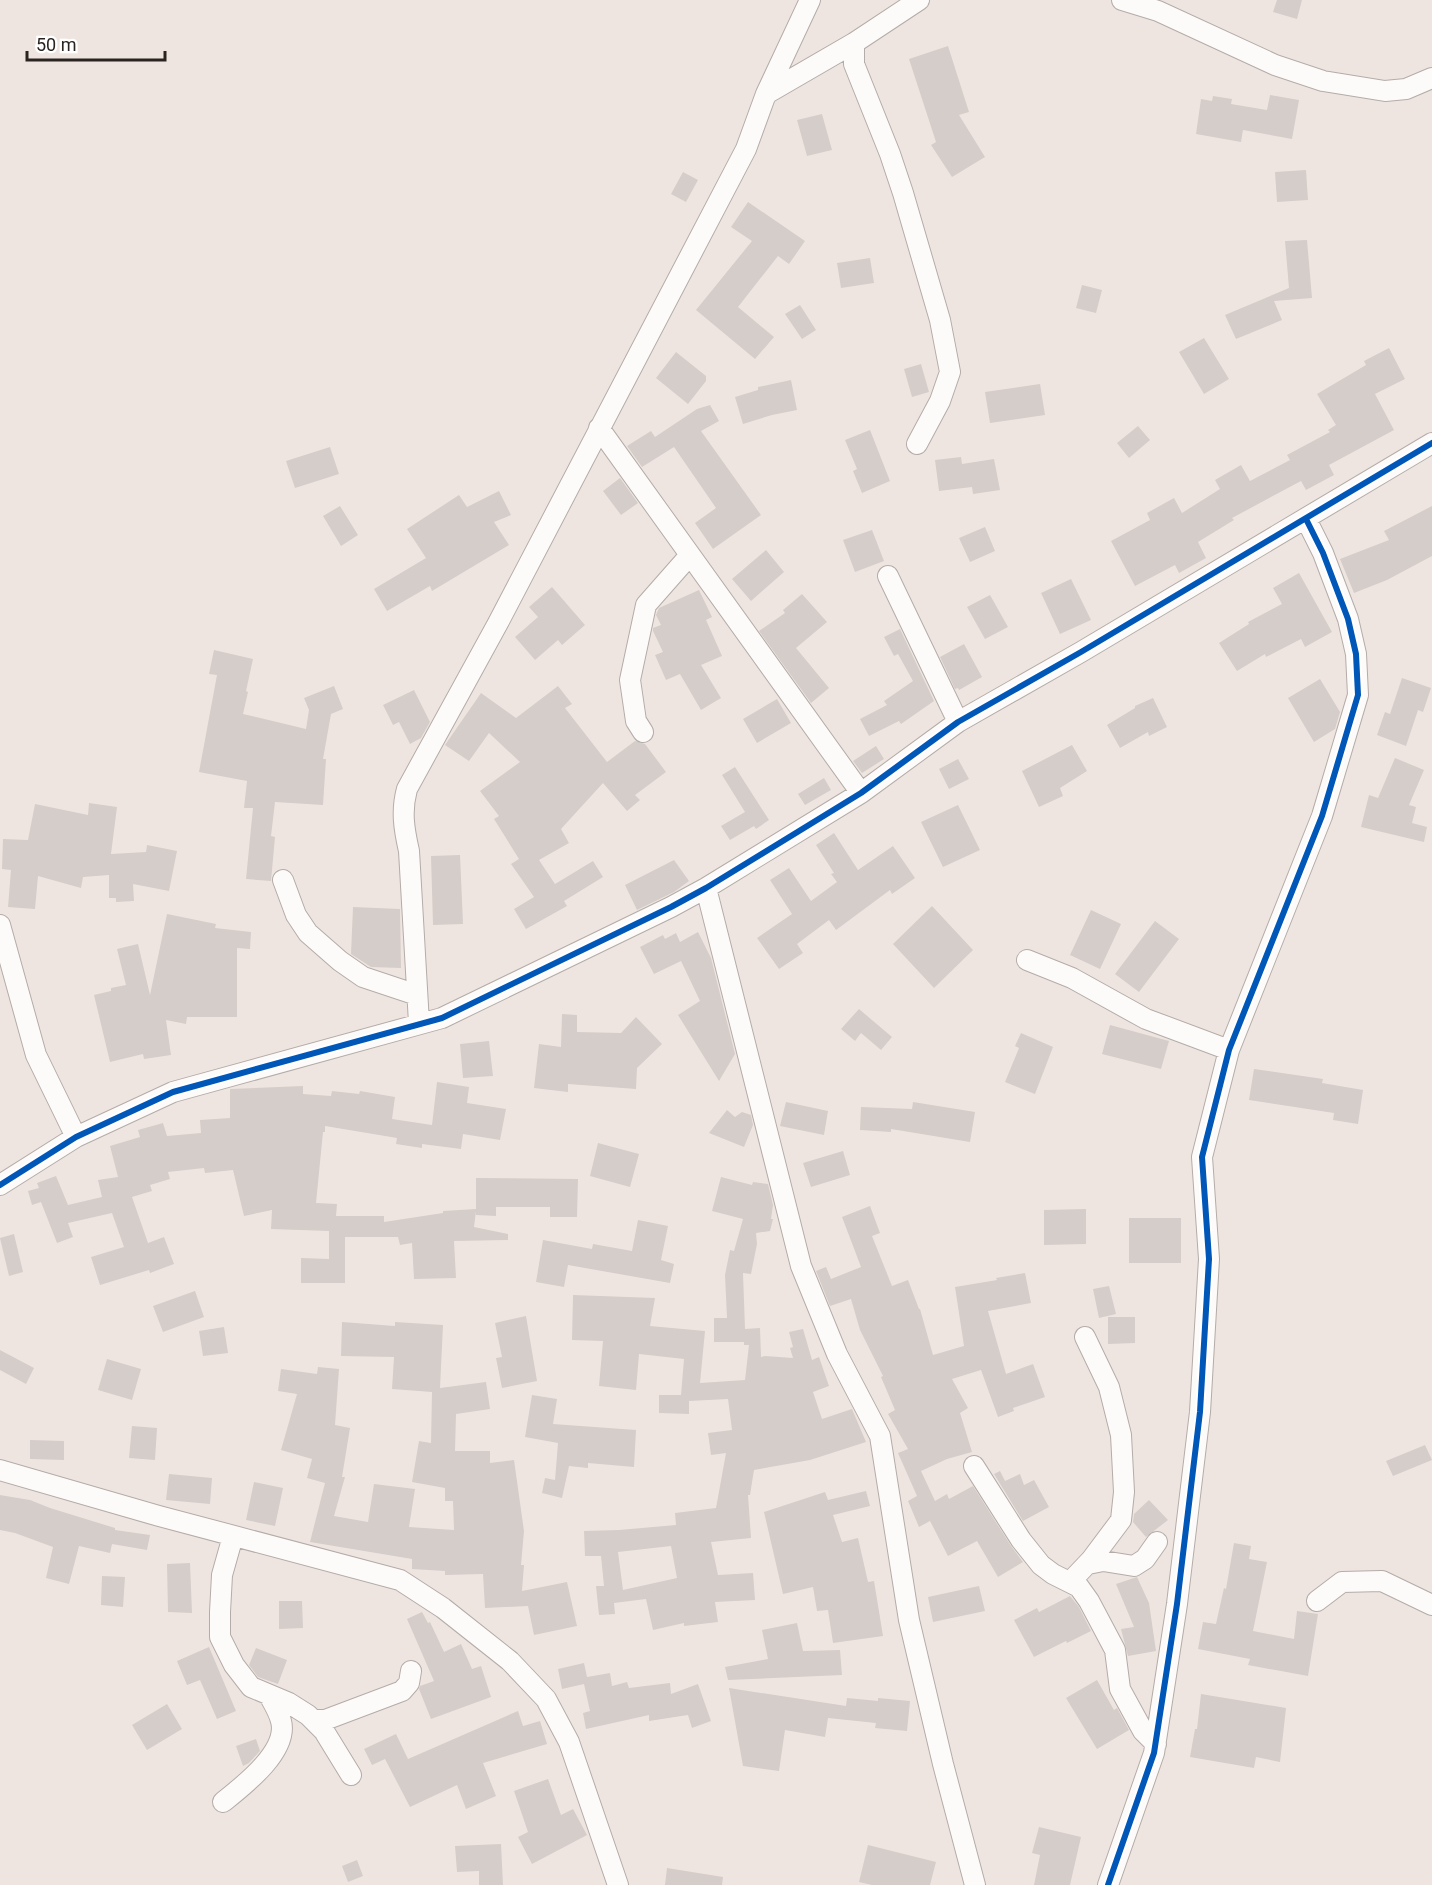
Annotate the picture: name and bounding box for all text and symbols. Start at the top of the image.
scale bar [27,24,165,62]
text: 50 m [36,34,76,55]

